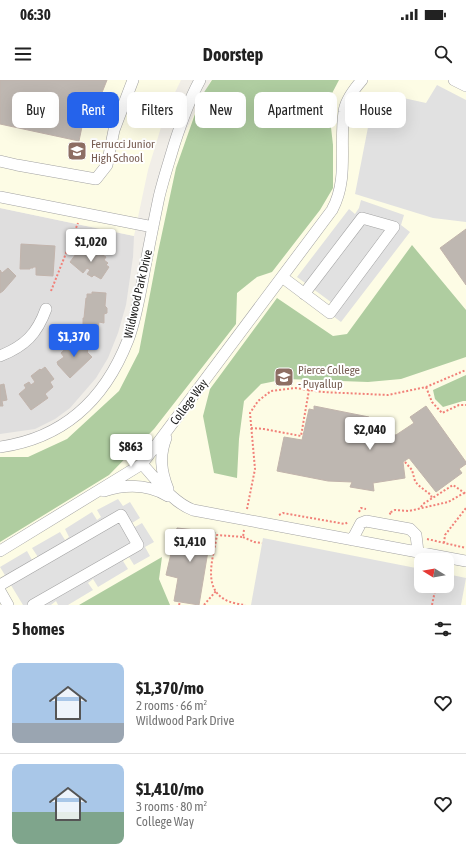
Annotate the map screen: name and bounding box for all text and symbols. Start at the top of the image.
text: 06:30 [20,6,51,23]
icon: menu [12,43,34,65]
icon: search [432,43,454,65]
text: Doorstep [203,44,263,65]
chip: Buy [12,92,59,128]
chip: Rent [67,92,119,128]
chip: Filters [127,92,187,128]
chip: New [195,92,246,128]
chip: Apartment [254,92,337,128]
chip: House [345,92,406,128]
place label: Ferrucci Junior High School [91,137,155,165]
school or university icon: Ferrucci Junior High School [66,140,88,162]
pin: $1,020 [58,229,124,263]
text: $1,020 [75,234,107,249]
street label: Wildwood Park Drive [121,248,155,340]
pin: $1,370 [41,324,107,358]
text: $1,370 [58,329,90,344]
place label: Pierce College - Puyallup [298,363,360,391]
school or university icon: Pierce College - Puyallup [273,366,295,388]
street label: College Way [167,376,211,428]
pin: $2,040 [337,417,403,451]
text: $2,040 [354,422,386,437]
pin: $863 [107,434,155,468]
text: $863 [119,439,143,454]
pin: $1,410 [157,529,223,563]
text: $1,410 [174,534,206,549]
north arrow [414,553,454,593]
map controls [414,553,454,593]
icon: filters [432,618,454,640]
text: 5 homes [12,619,65,639]
text: $1,370/mo [136,678,204,698]
icon: home [44,679,92,727]
icon: heart [432,692,454,714]
text: 2 rooms · 66 m² [136,698,207,713]
text: Wildwood Park Drive [136,713,234,728]
text: $1,410/mo [136,779,204,799]
icon: home [44,780,92,828]
icon: heart [432,793,454,815]
text: 3 rooms · 80 m² [136,799,207,814]
text: College Way [136,814,194,829]

